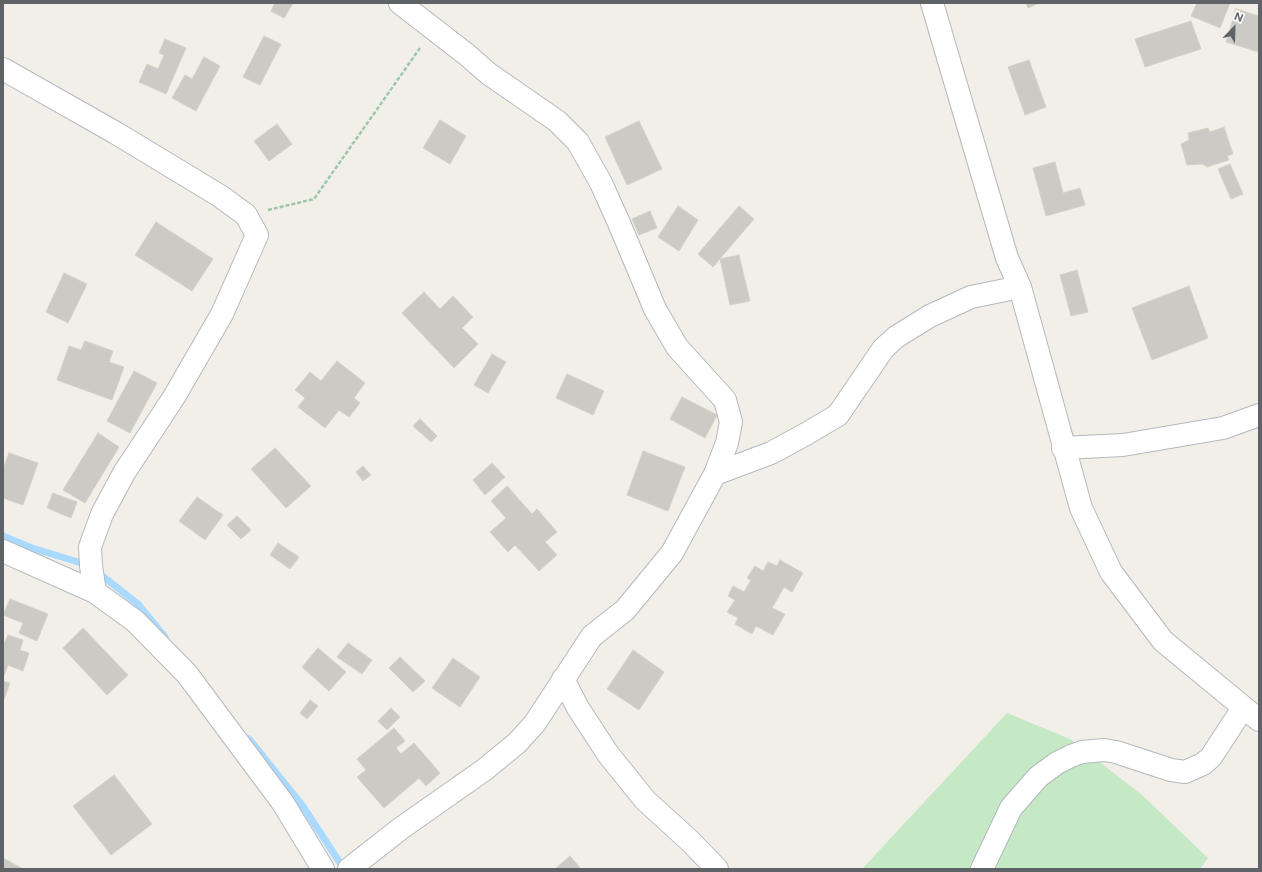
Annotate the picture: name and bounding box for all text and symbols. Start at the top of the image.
north arrow [1214,8,1254,48]
text: N [1232,10,1245,24]

